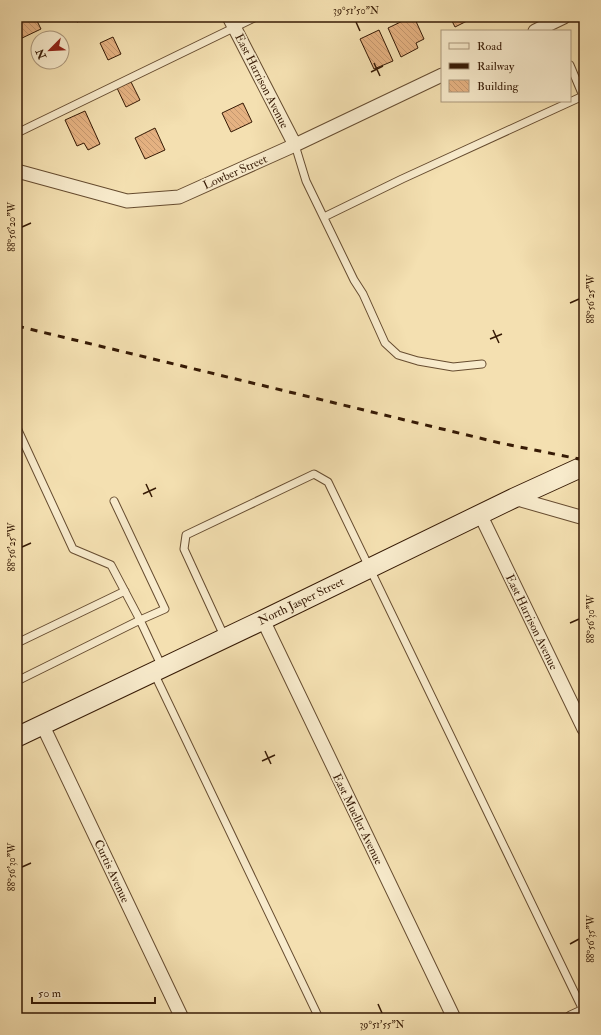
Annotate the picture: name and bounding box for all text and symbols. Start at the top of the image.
text: 39°51'50"N [333,5,379,17]
north arrow [30,30,70,70]
legend [441,30,571,102]
street label: East Harrison Avenue [231,31,292,131]
text: Road [477,39,502,54]
text: N [33,46,50,62]
text: Railway [477,59,515,74]
text: Building [477,79,520,94]
street label: Lowber Street [201,152,270,193]
text: 88°56'20"W [6,201,18,252]
text: 88°56'25"W [585,274,597,323]
text: 88°56'25"W [6,522,18,571]
street label: East Harrison Avenue [502,572,561,672]
street label: North Jasper Street [256,574,347,629]
text: 88°56'30"W [585,594,597,643]
street label: East Mueller Avenue [329,771,386,867]
street label: Curtis Avenue [90,837,133,905]
text: 88°56'30"W [6,842,18,891]
text: 88°56'35"W [585,914,597,963]
scale bar [32,979,155,1005]
text: 50 m [38,986,62,1001]
text: 39°51'55"N [359,1019,405,1031]

